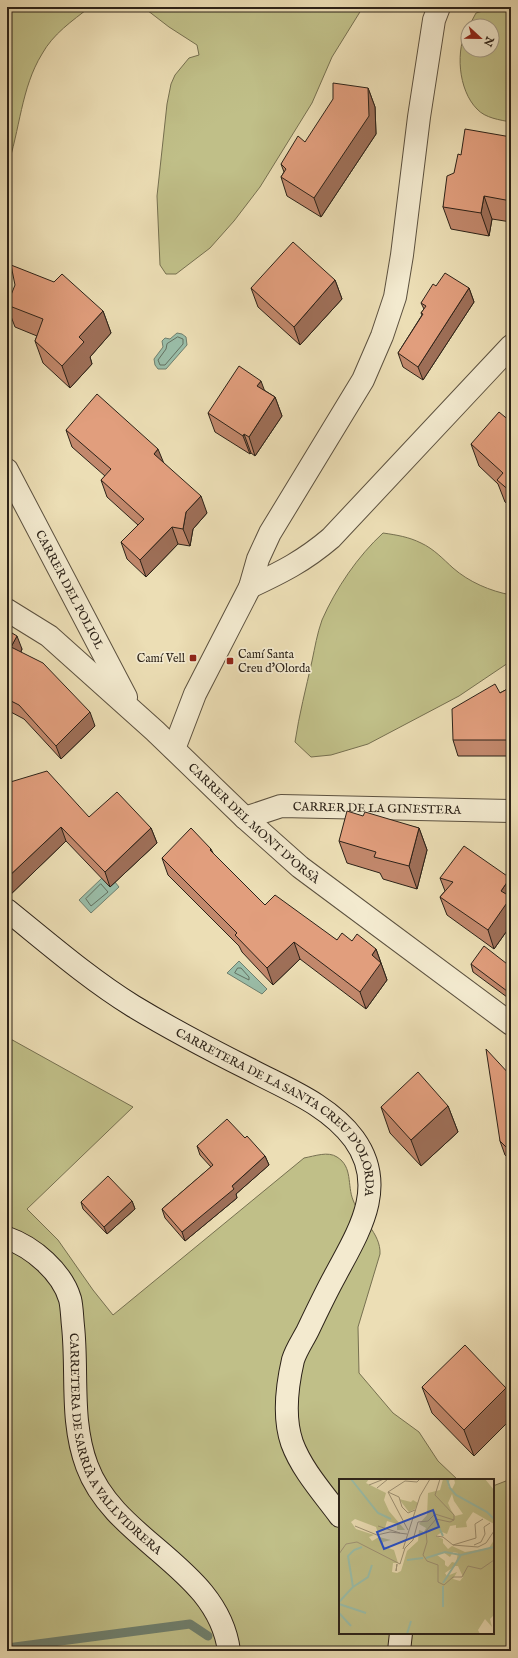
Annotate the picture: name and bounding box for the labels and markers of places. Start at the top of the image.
place label: Camí Santa Creu d'Olorda [238,647,311,676]
place label: Camí Vell [137,651,186,666]
marker: Camí Vell [188,653,198,663]
marker: Camí Santa Creu d'Olorda [225,656,235,666]

